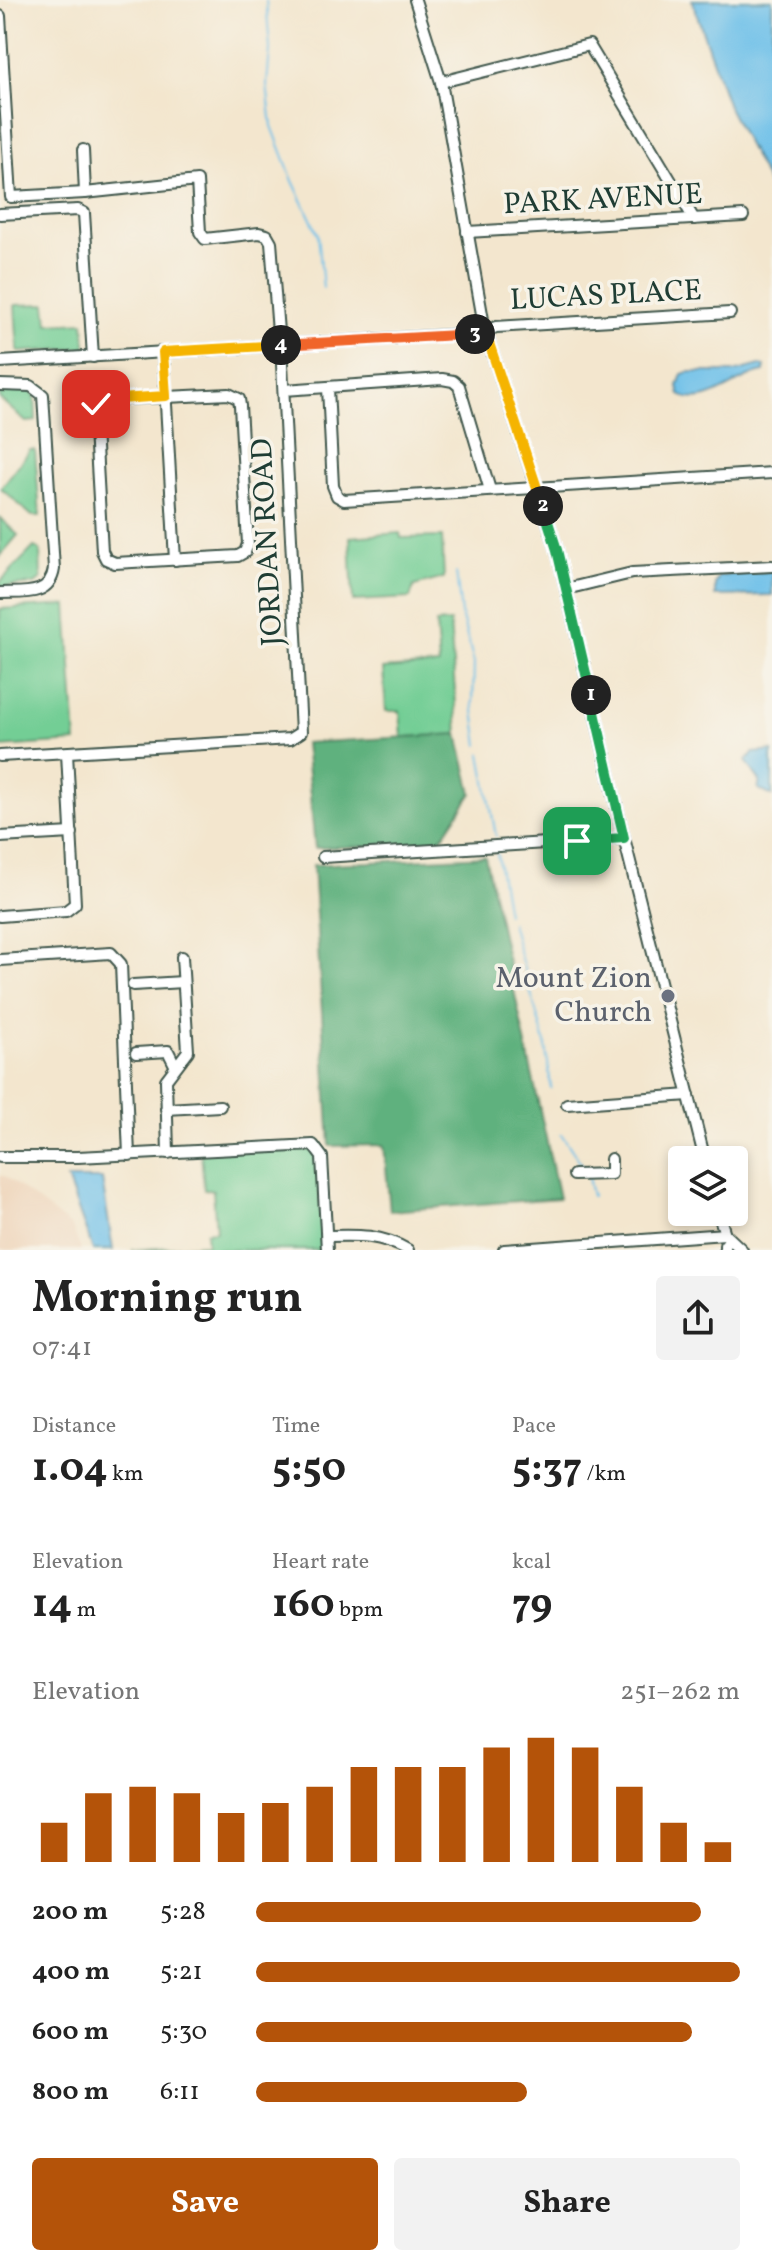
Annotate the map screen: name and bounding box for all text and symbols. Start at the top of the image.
street label: PARK AVENUE [502,174,704,226]
street label: LUCAS PLACE [509,270,703,322]
pin: 3 [455,314,495,354]
text: 3 [469,318,481,349]
pin: 4 [261,325,301,365]
text: 4 [274,329,288,360]
pin [62,370,130,438]
icon: check [74,382,118,426]
street label: JORDAN ROAD [242,437,294,647]
pin: 2 [523,486,563,526]
text: 2 [537,490,549,521]
pin: 1 [571,675,611,715]
text: 1 [587,679,595,710]
pin [543,807,611,875]
icon: arrive [555,819,599,863]
place label: Mount Zion Church [496,958,652,1034]
marker: Mount Zion Church [659,987,677,1005]
map controls [668,1146,748,1226]
button: layers [668,1146,748,1226]
text: Morning run [32,1269,303,1330]
button: share [656,1276,740,1360]
text: 07:41 [32,1330,92,1366]
text: Distance [32,1411,116,1442]
text: Time [272,1411,320,1442]
text: Pace [512,1411,556,1442]
text: 1.04 [32,1442,108,1498]
text: 5:50 [272,1442,346,1498]
text: 5:37 [512,1442,582,1498]
text: km [108,1459,144,1490]
text: /km [582,1459,626,1490]
text: Elevation [32,1547,123,1578]
text: Heart rate [272,1547,369,1578]
text: kcal [512,1547,551,1578]
text: 14 [32,1578,72,1634]
text: 160 [272,1578,335,1634]
text: 79 [512,1578,552,1634]
text: m [72,1595,96,1626]
text: bpm [335,1595,383,1626]
text: Elevation [32,1674,140,1710]
text: 251–262 m [620,1674,740,1710]
text: 200 m [32,1894,108,1930]
text: 5:28 [160,1894,206,1930]
text: 400 m [32,1954,110,1990]
text: 5:21 [160,1954,203,1990]
text: 600 m [32,2014,109,2050]
text: 5:30 [160,2014,207,2050]
text: 800 m [32,2074,109,2110]
text: 6:11 [160,2074,199,2110]
button: Save [32,2158,378,2250]
button: Share [394,2158,740,2250]

